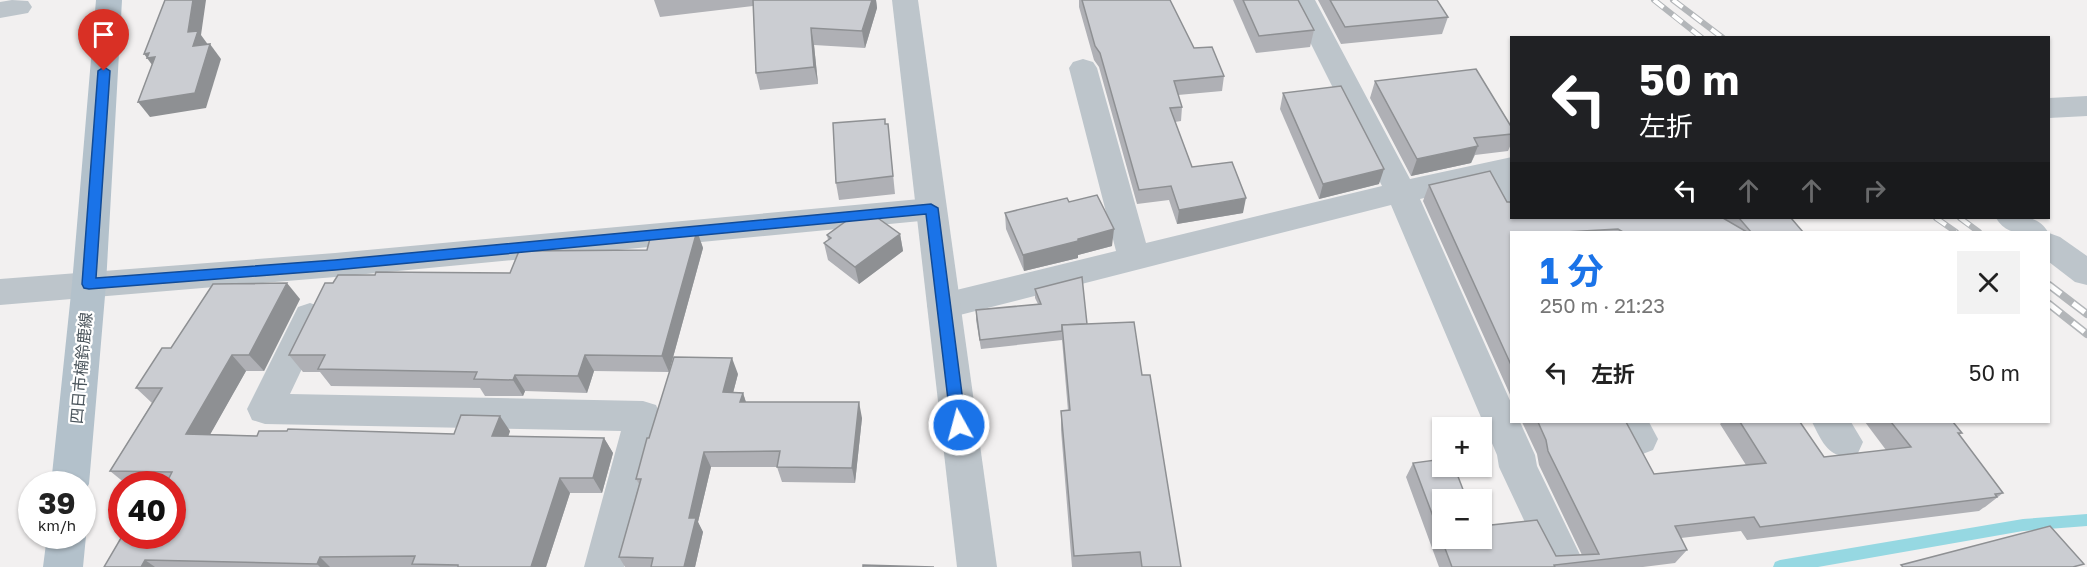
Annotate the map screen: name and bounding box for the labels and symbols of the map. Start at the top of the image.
pin [78,9,129,71]
street label: 四日市楠鈴鹿線 [66,311,96,425]
position arrow [927,393,991,457]
speed limit sign: 40 [108,471,186,549]

